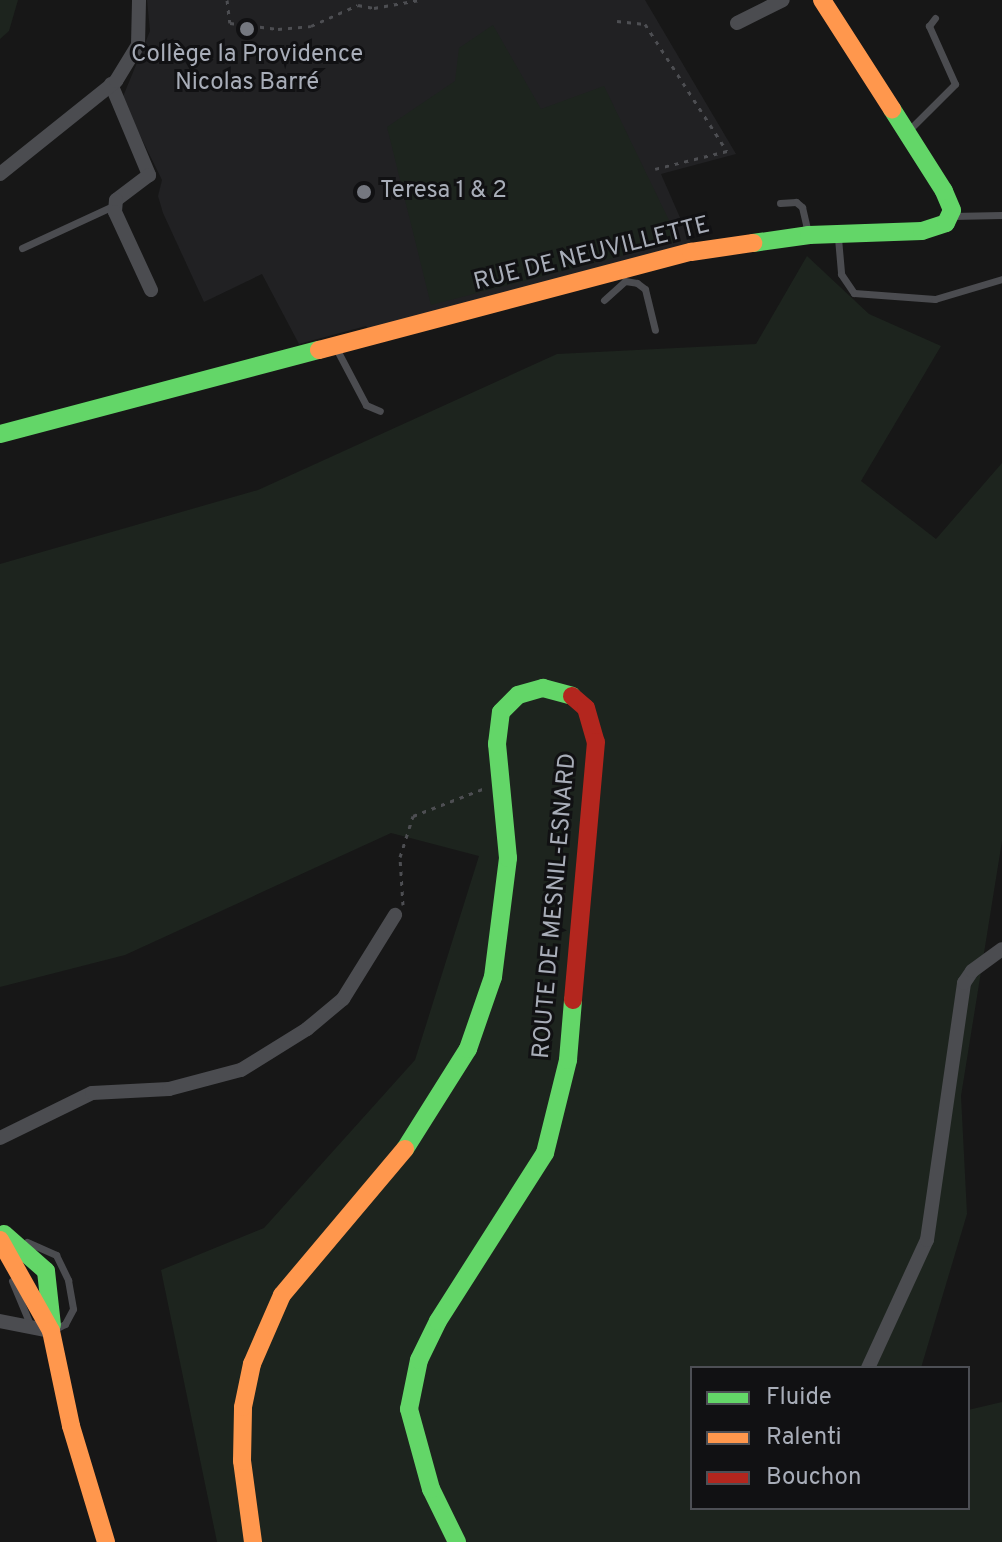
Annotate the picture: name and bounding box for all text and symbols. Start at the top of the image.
marker: Collège la Providence Nicolas Barré [238,20,256,38]
place label: Collège la Providence Nicolas Barré [131,42,363,98]
place label: Teresa 1 & 2 [380,178,507,206]
marker: Teresa 1 & 2 [355,183,373,201]
street label: RUE DE NEUVILLETTE [471,212,713,298]
street label: ROUTE DE MESNIL-ESNARD [528,752,584,1060]
legend [690,1366,970,1510]
text: Fluide [766,1383,832,1413]
text: Ralenti [766,1423,842,1453]
text: Bouchon [766,1463,861,1493]

